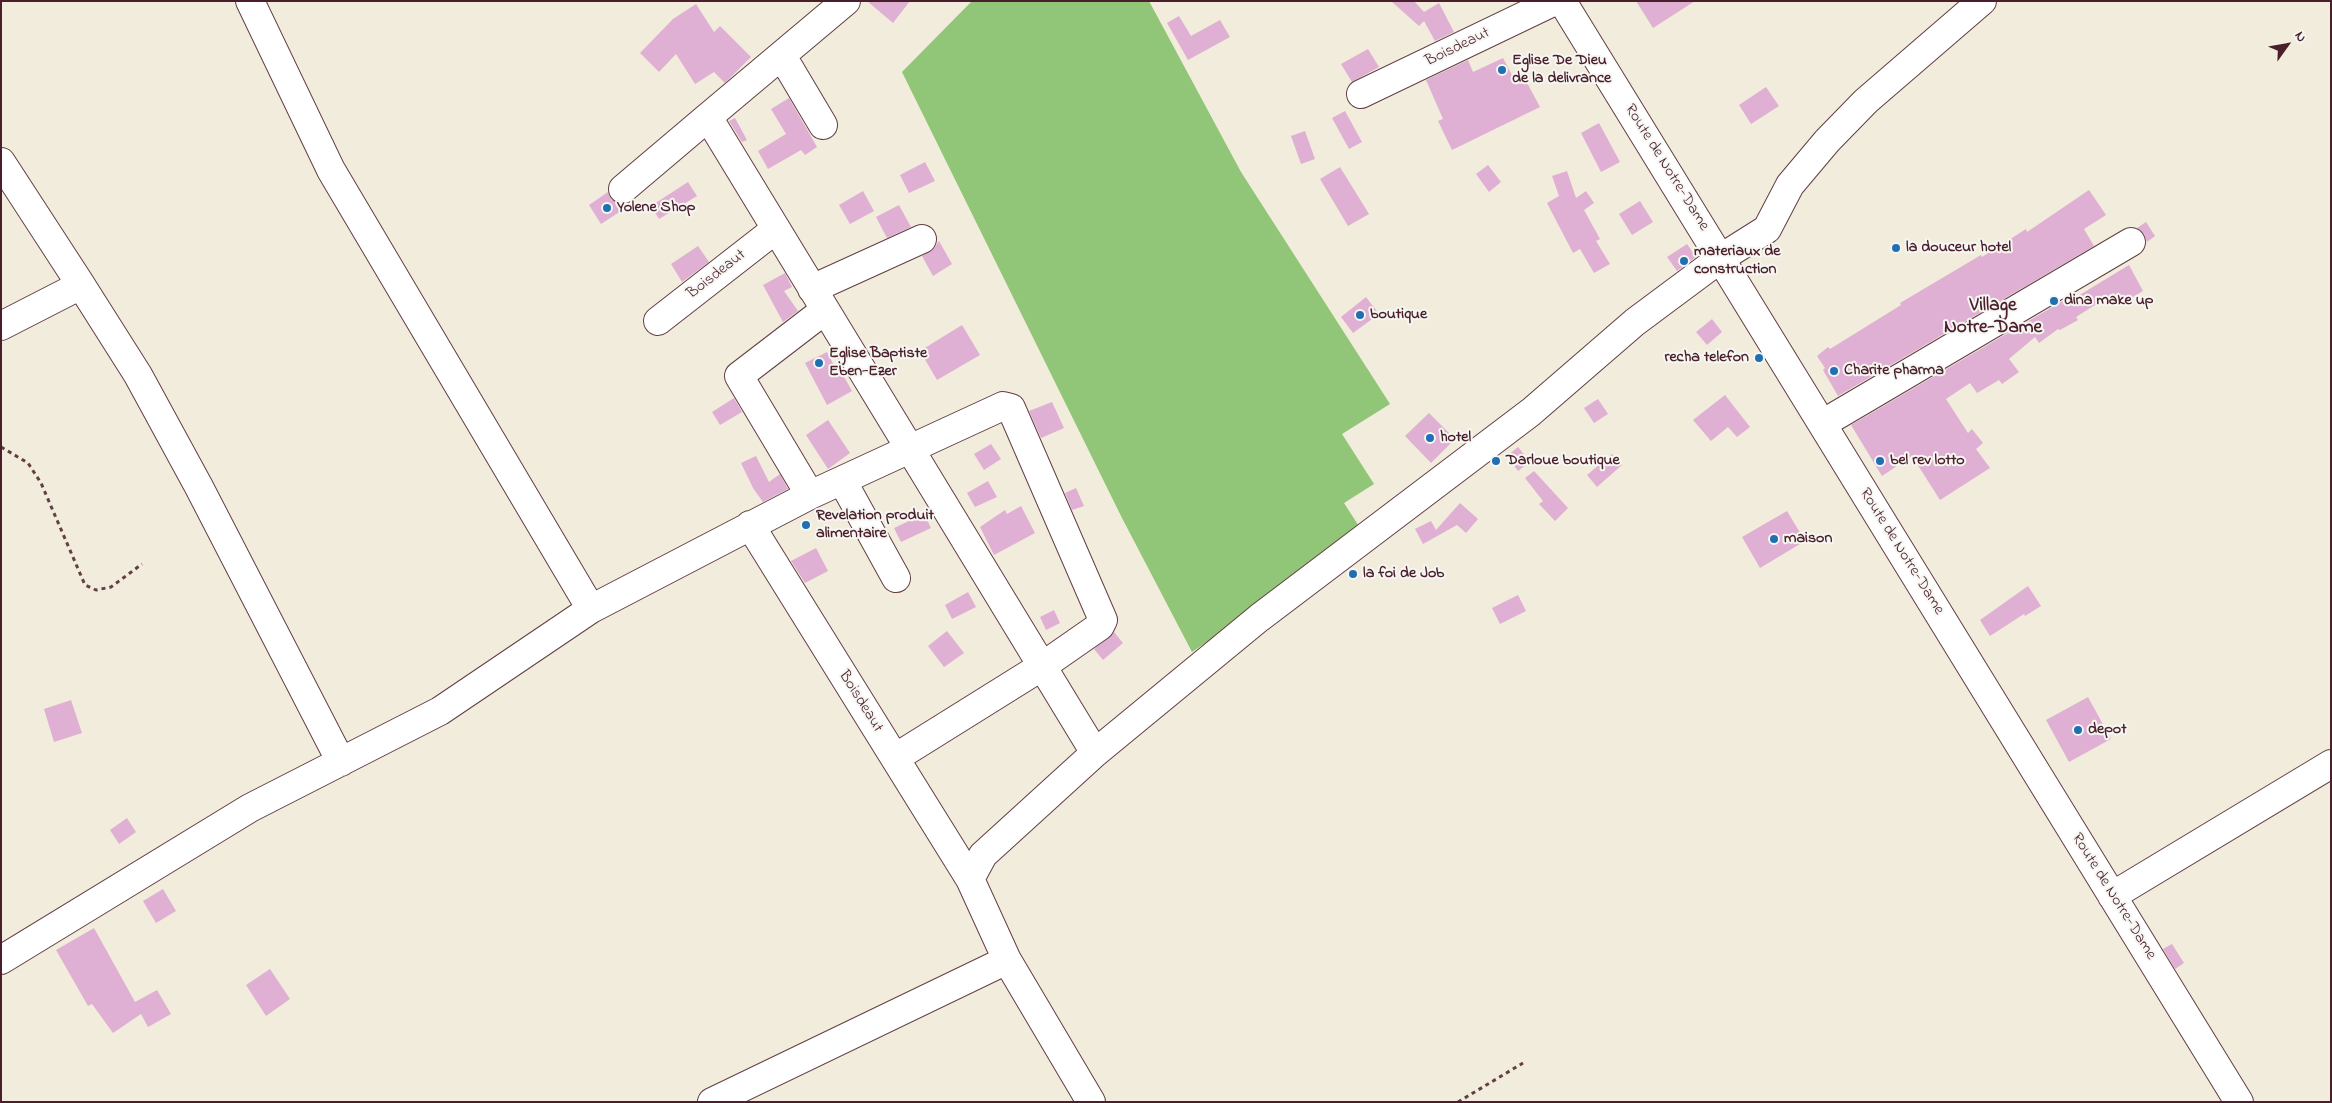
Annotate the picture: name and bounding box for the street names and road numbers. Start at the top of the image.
street label: Boisdeaut [1423,24,1493,72]
street label: Route de Notre-Dame [1619,101,1713,235]
street label: Boisdeaut [684,246,750,304]
street label: Route de Notre-Dame [1854,485,1948,619]
street label: Boisdeaut [833,667,887,737]
street label: Route de Notre-Dame [2066,830,2160,964]

